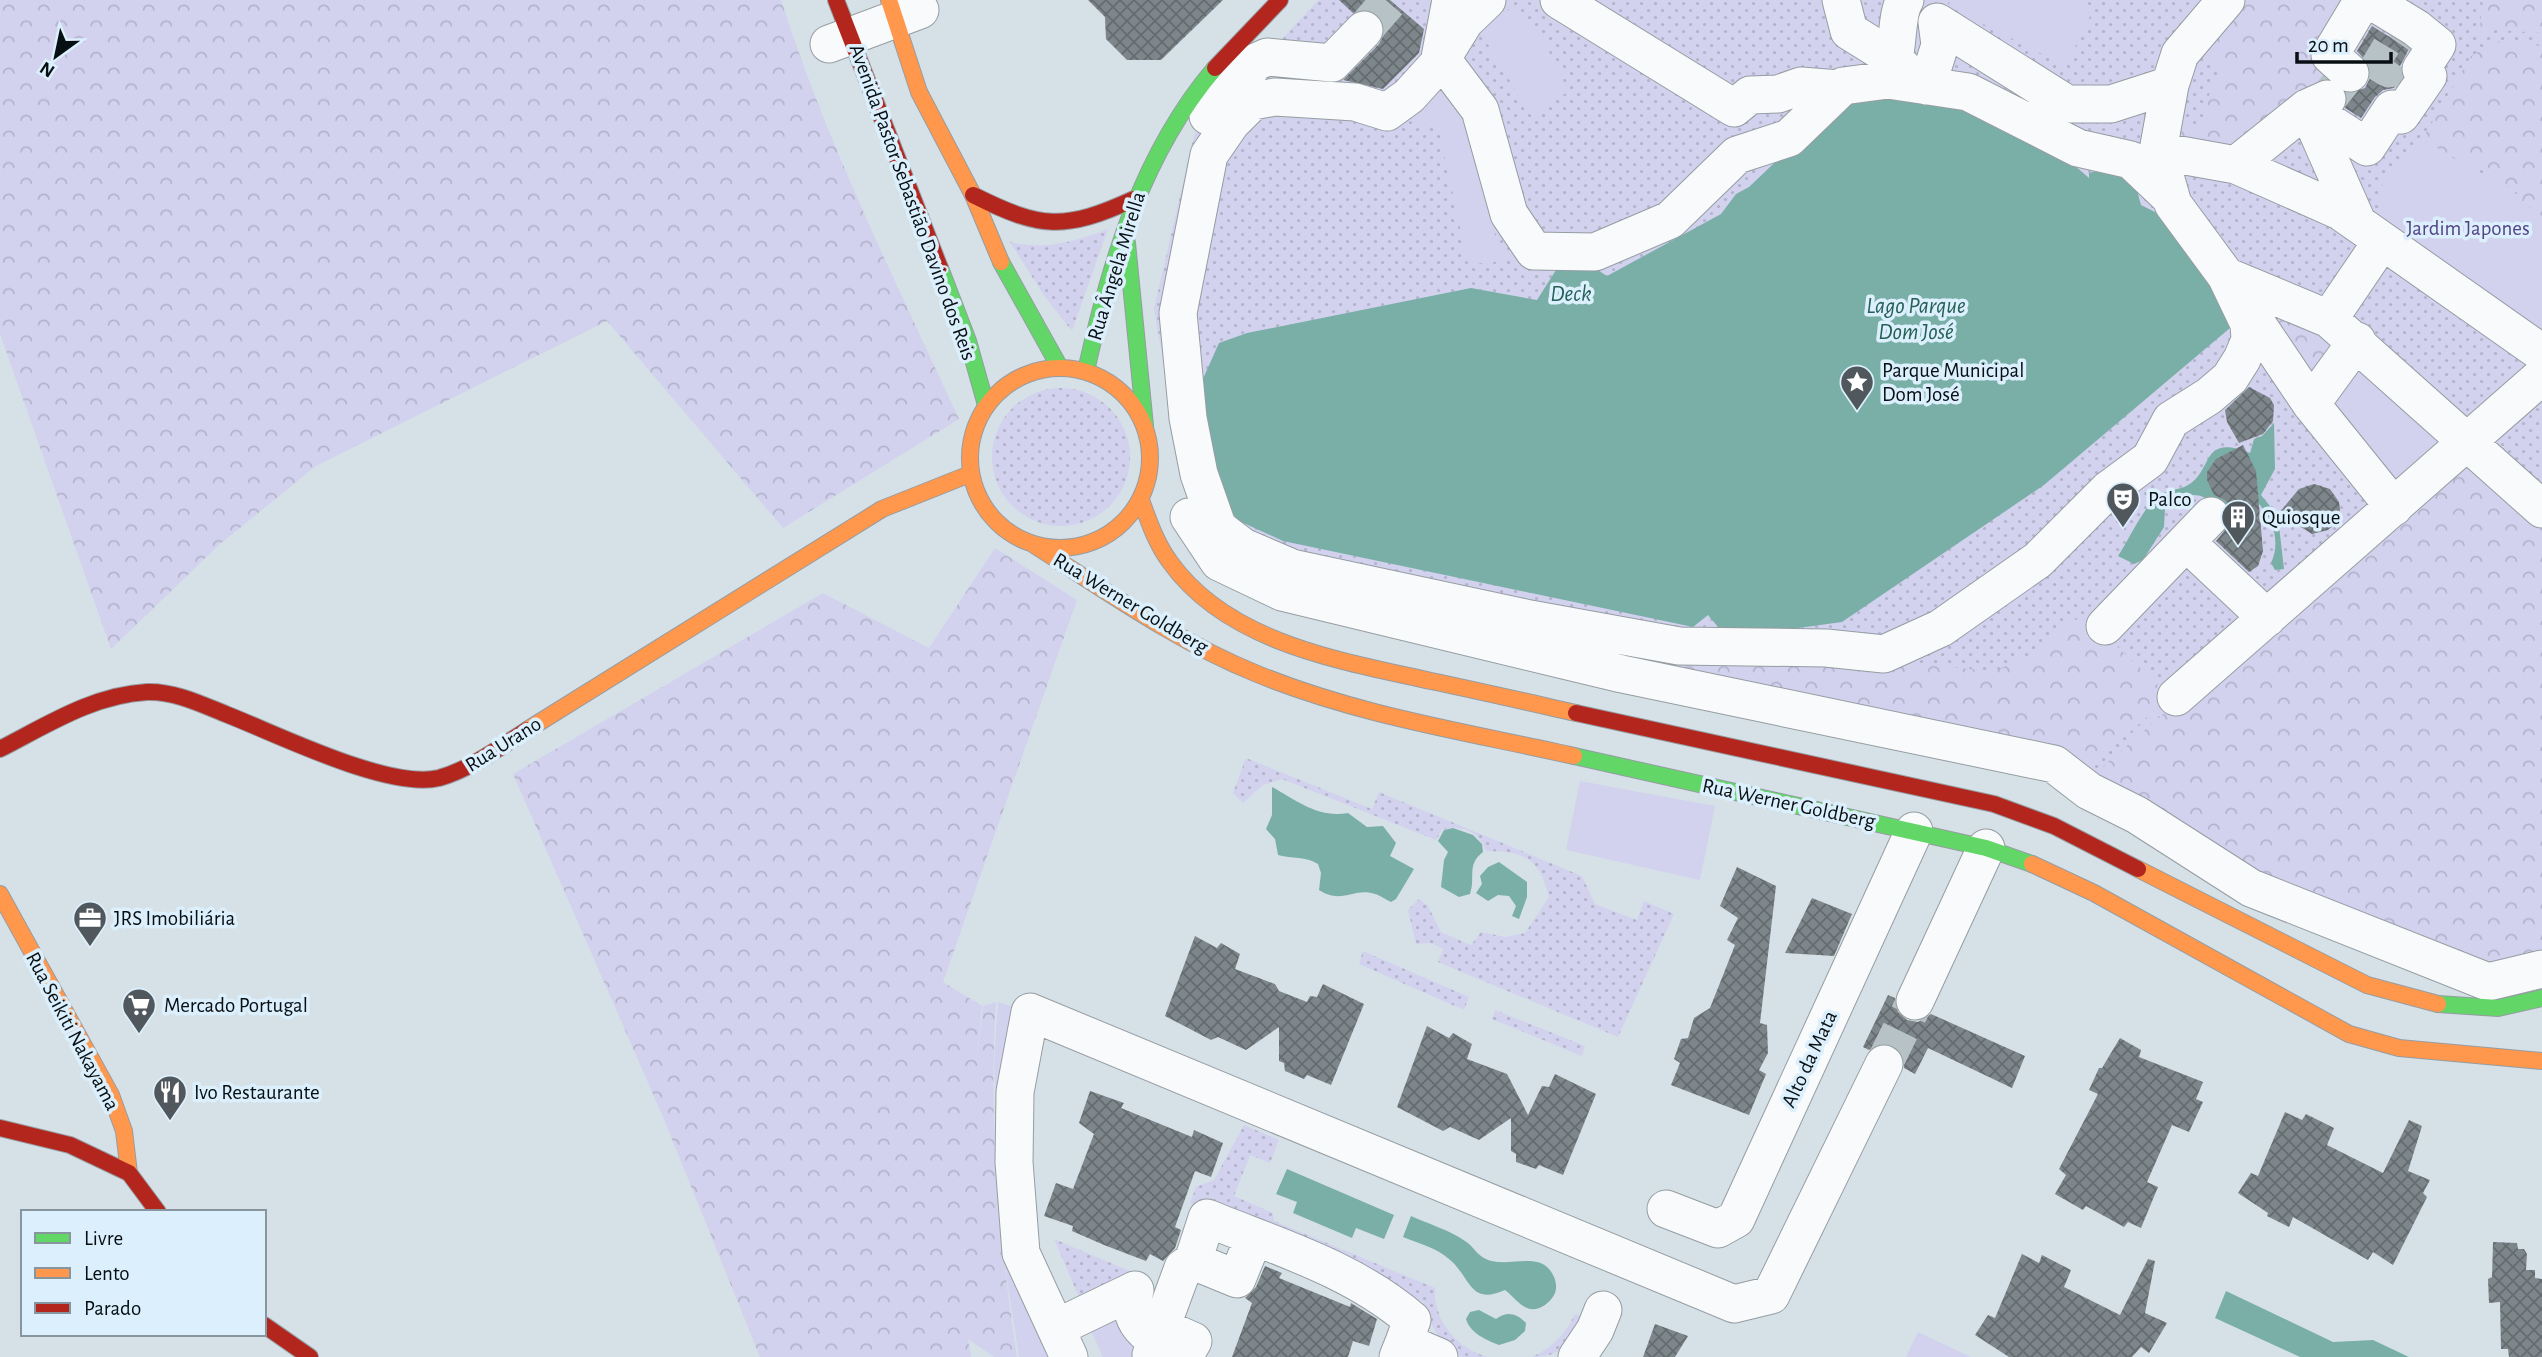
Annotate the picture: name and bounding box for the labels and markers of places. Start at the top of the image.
place label: Parque Municipal Dom José [1882,360,2025,405]
place icon: Parque Municipal Dom José [1838,363,1876,412]
theatre icon: Palco [2104,480,2142,529]
place label: Palco [2148,489,2192,510]
building icon: Quiosque [2219,498,2257,547]
place label: Quiosque [2262,507,2340,528]
office icon: JRS Imobiliária [71,899,109,948]
place label: JRS Imobiliária [114,908,236,929]
supermarket icon: Mercado Portugal [120,986,158,1035]
place label: Mercado Portugal [164,995,308,1016]
restaurant icon: Ivo Restaurante [151,1073,189,1122]
place label: Ivo Restaurante [194,1082,320,1103]

